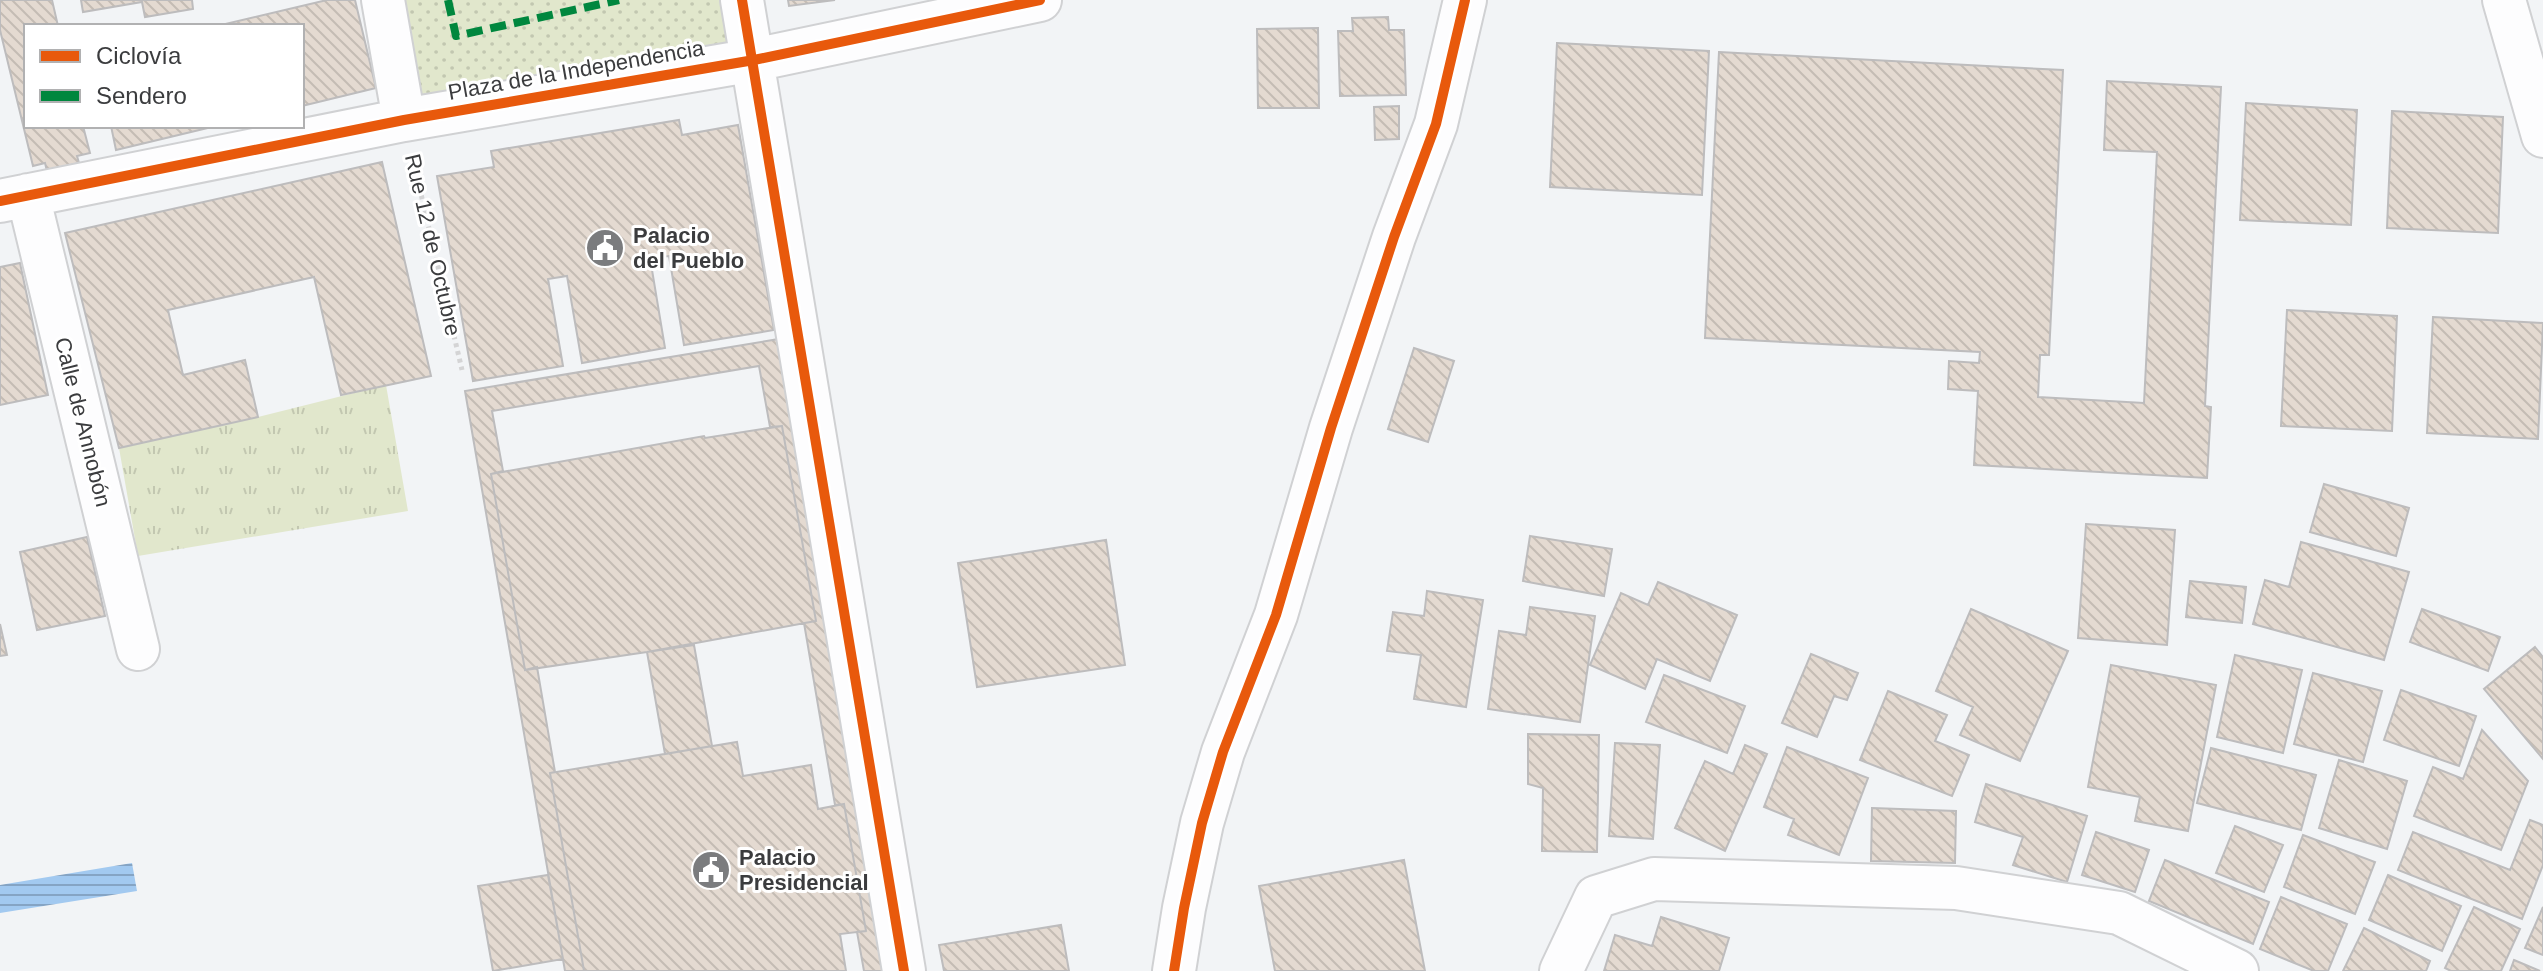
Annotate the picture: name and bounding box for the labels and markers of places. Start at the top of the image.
place label: Palacio del Pueblo [633,223,744,273]
public building icon: Palacio del Pueblo [584,227,626,269]
place label: Palacio Presidencial [739,845,869,895]
public building icon: Palacio Presidencial [690,849,732,891]

